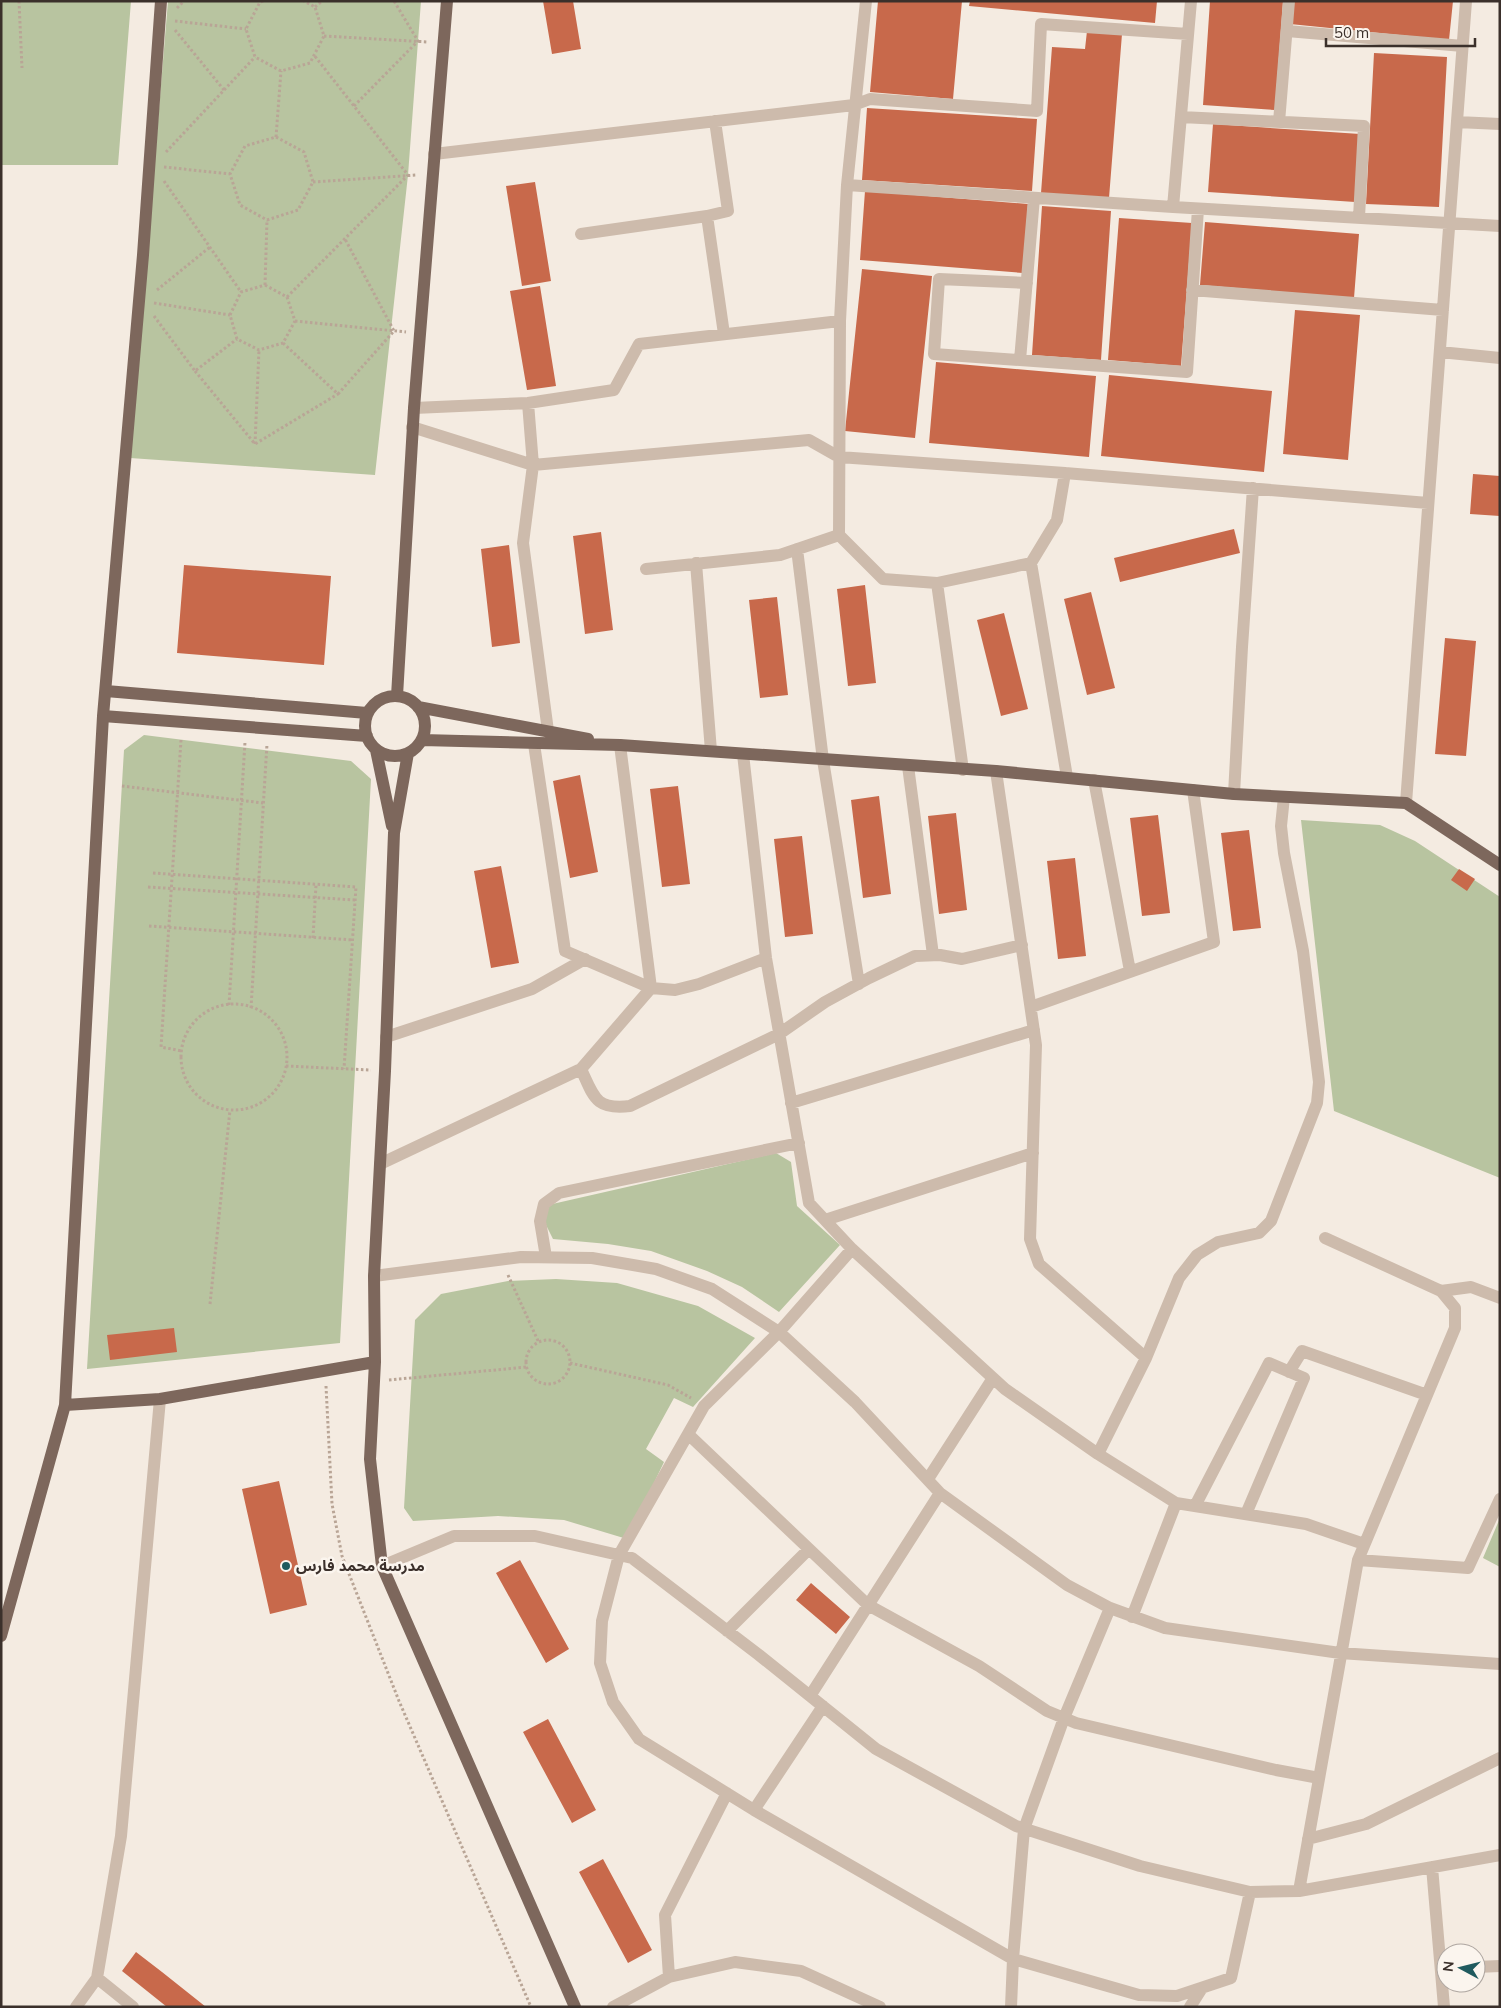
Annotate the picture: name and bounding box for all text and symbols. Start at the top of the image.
scale bar [1326,15,1475,47]
text: 50 m [1334,23,1369,42]
place label: مدرسة محمد فارس [296,1556,425,1575]
marker: مدرسة محمد فارس [280,1560,292,1572]
north arrow [1436,1943,1486,1993]
text: N [1439,1960,1458,1973]

